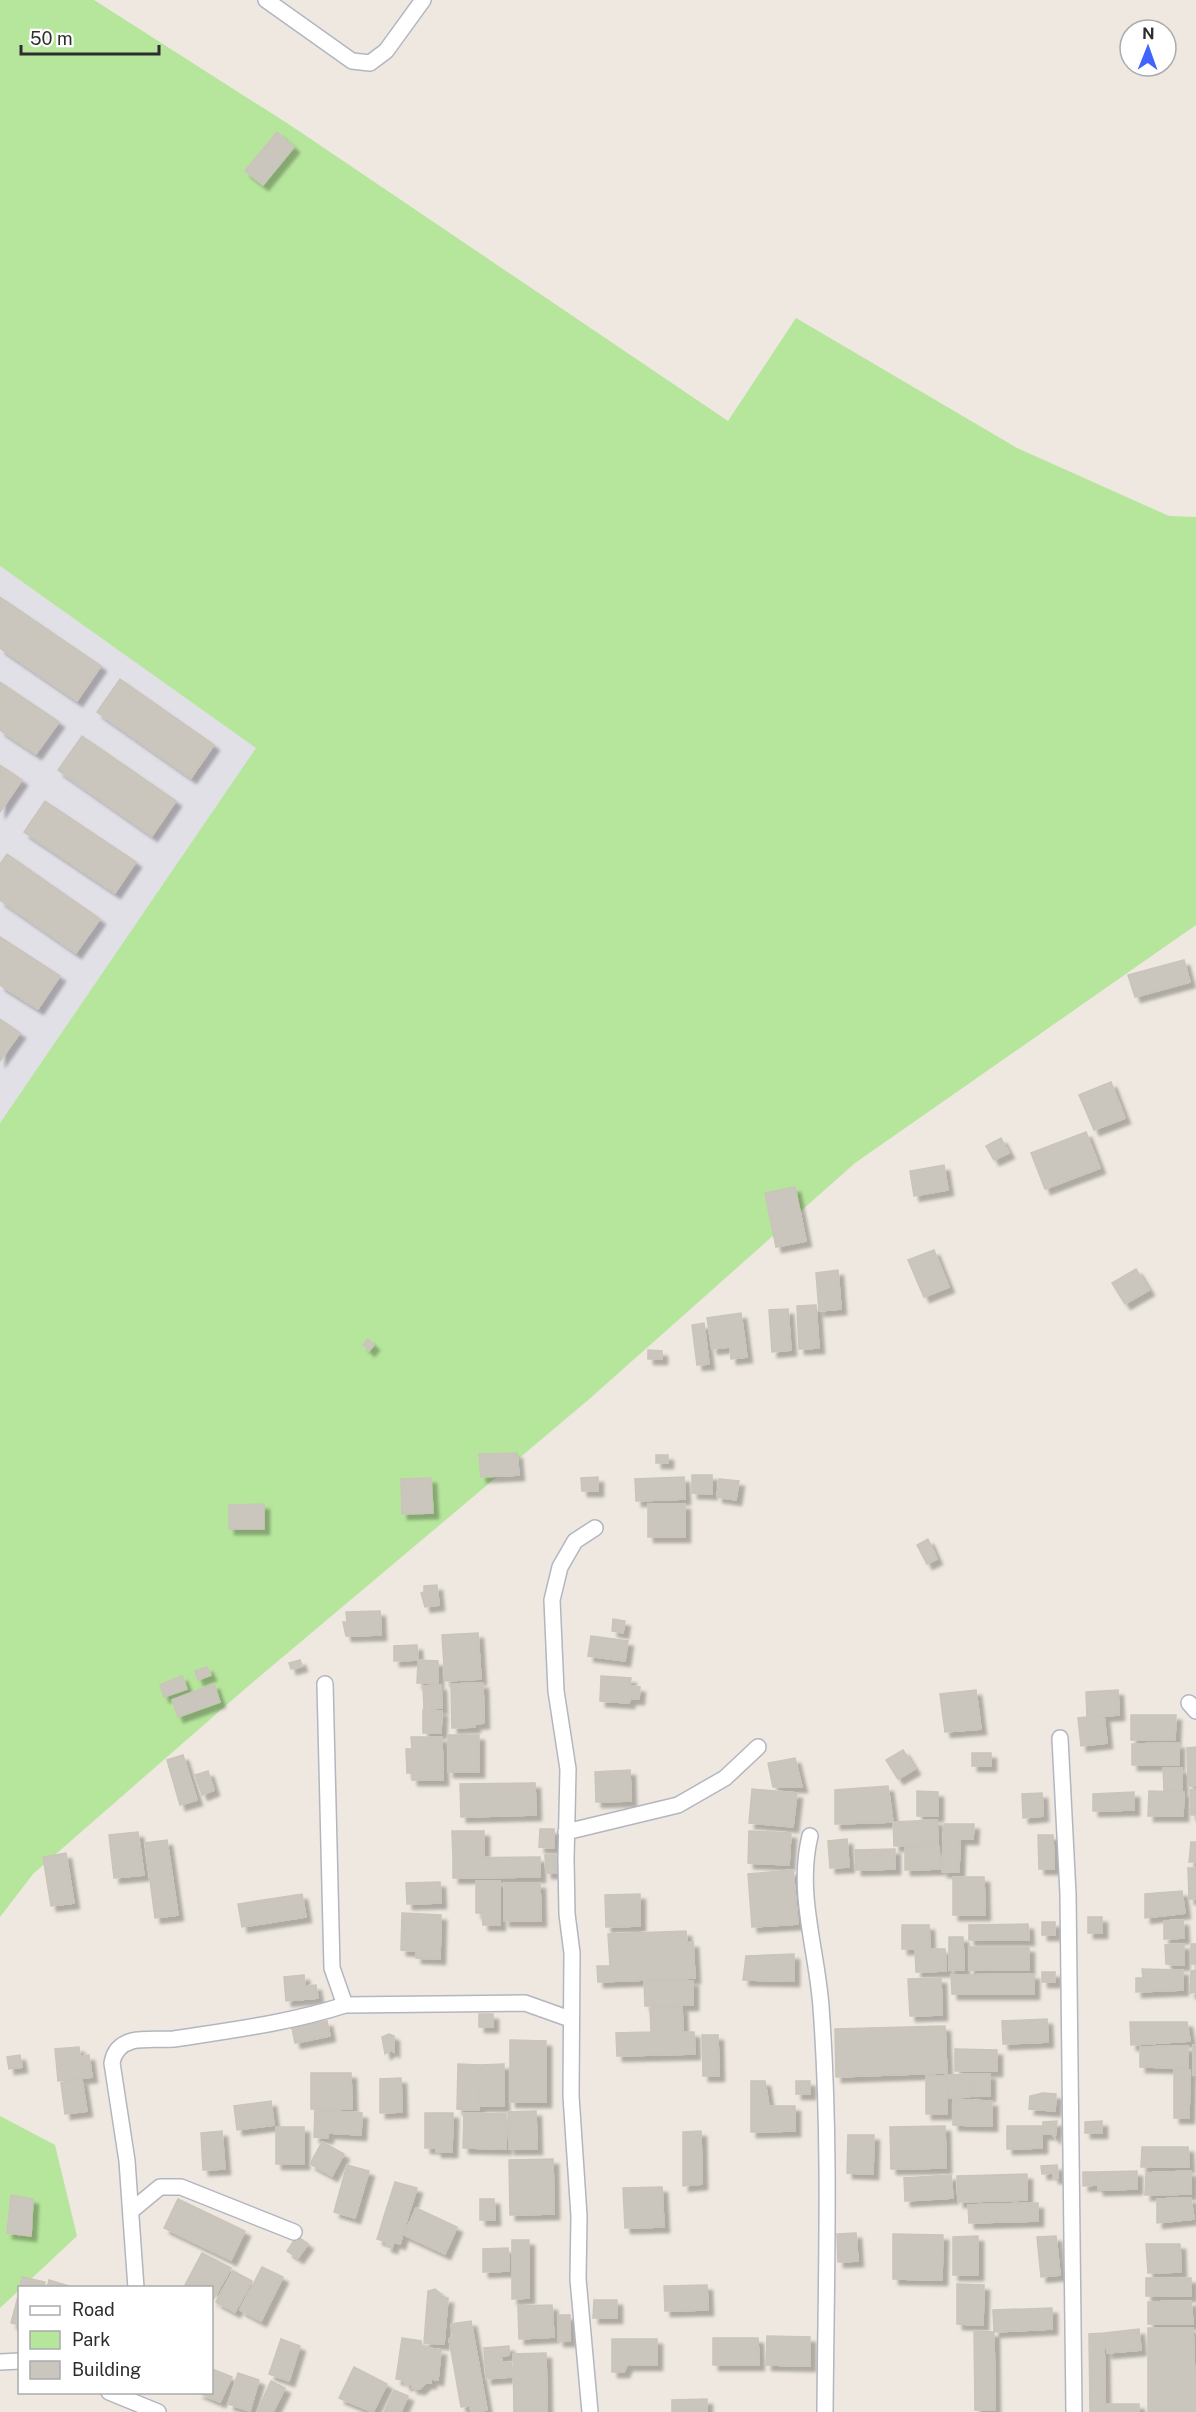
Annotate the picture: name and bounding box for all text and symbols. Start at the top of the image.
scale bar [21,18,159,56]
north arrow [1118,18,1178,78]
text: N [1142,24,1155,43]
text: 50 m [30,28,73,49]
legend [18,2286,213,2394]
text: Road [72,2299,115,2320]
text: Park [72,2329,110,2350]
text: Building [72,2359,141,2380]

